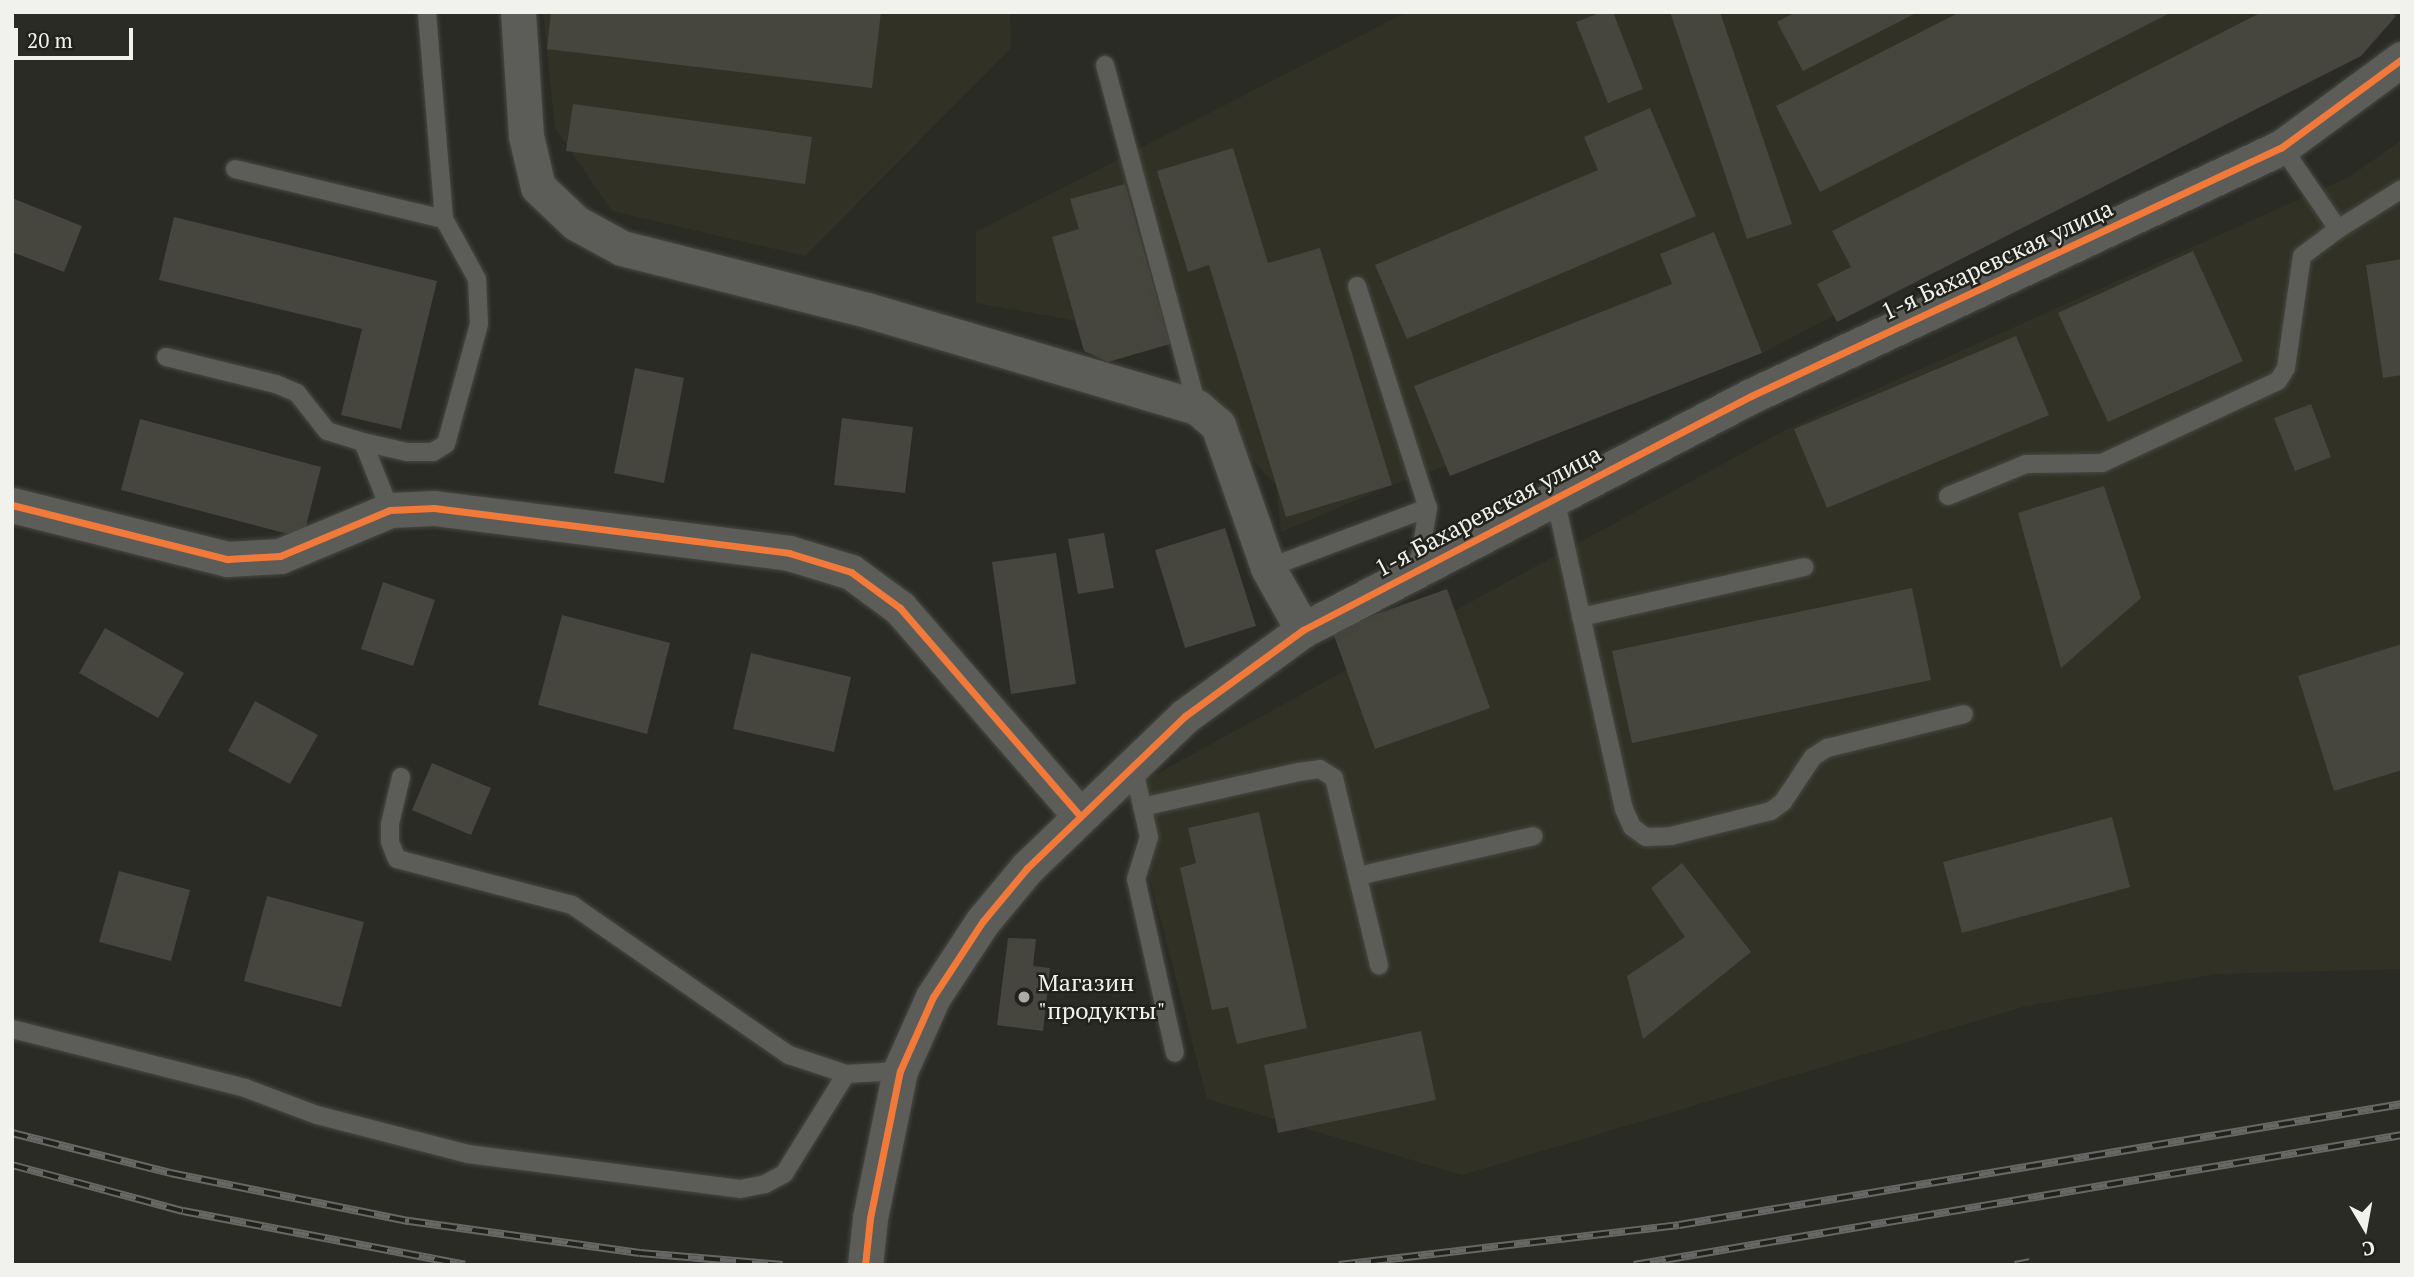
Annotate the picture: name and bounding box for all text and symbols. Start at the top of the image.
scale bar [18,14,136,58]
text: 20 m [27,26,73,54]
street label: 1-я Бахаревская улица [1877,194,2117,326]
street label: 1-я Бахаревская улица [1370,439,1606,583]
place label: Магазин "продукты" [1038,969,1166,1025]
marker: Магазин "продукты" [1016,989,1032,1005]
north arrow [2330,1193,2400,1263]
text: С [2360,1236,2377,1263]

